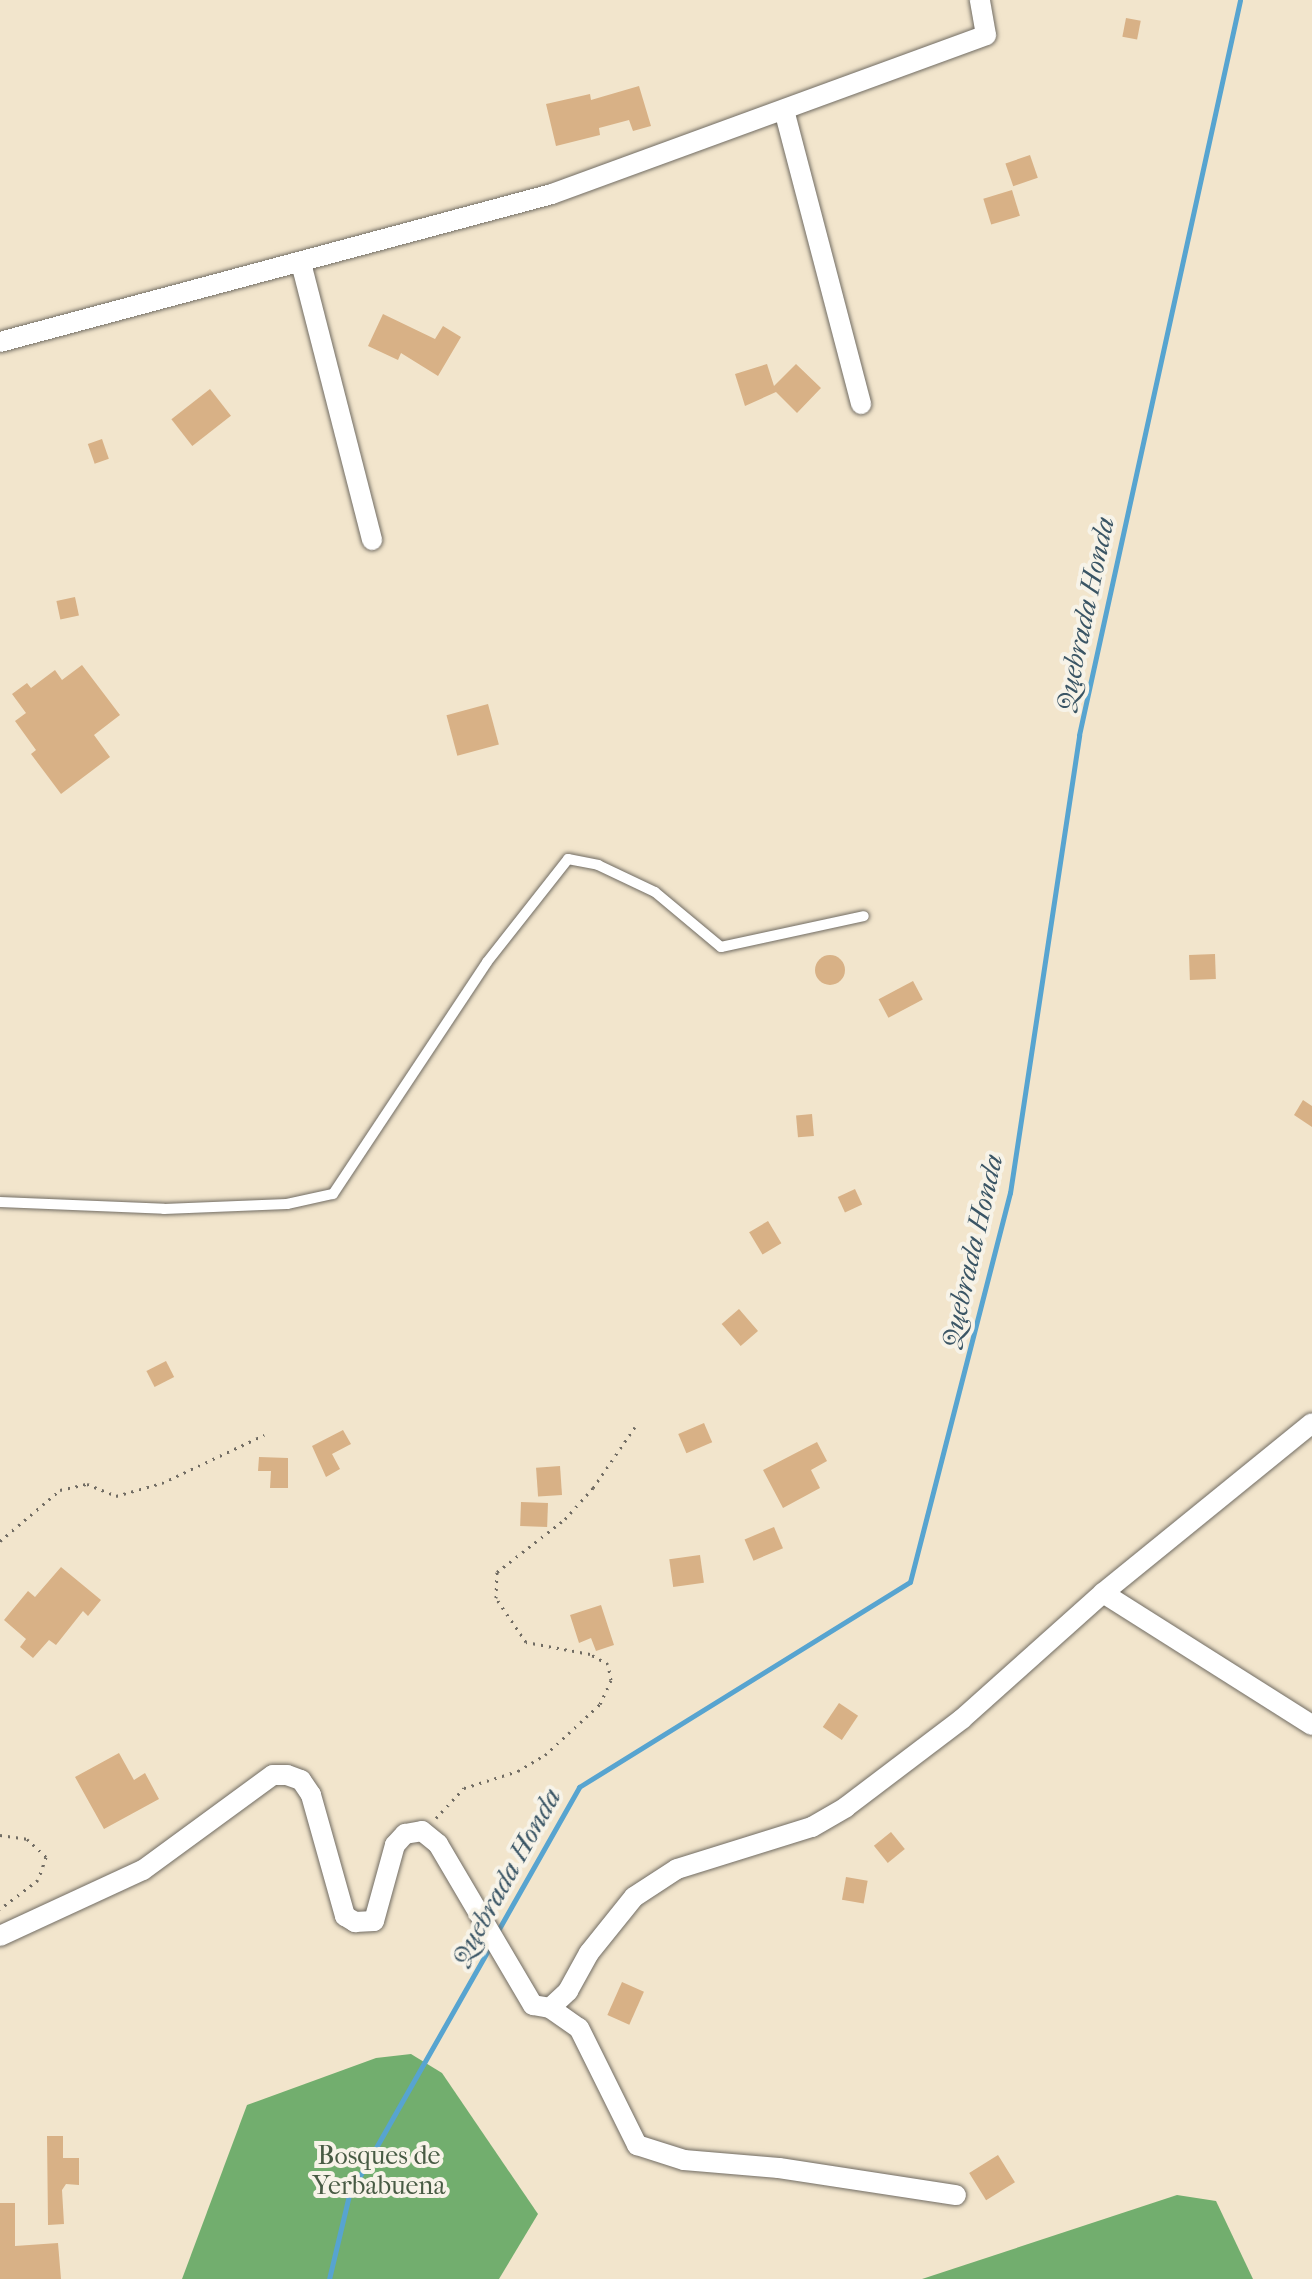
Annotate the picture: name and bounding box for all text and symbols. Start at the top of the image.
water label: Quebrada Honda [1048,514,1122,714]
water label: Quebrada Honda [933,1151,1011,1351]
water label: Quebrada Honda [443,1782,569,1972]
park label: Bosques de Yerbabuena [313,2140,445,2202]

